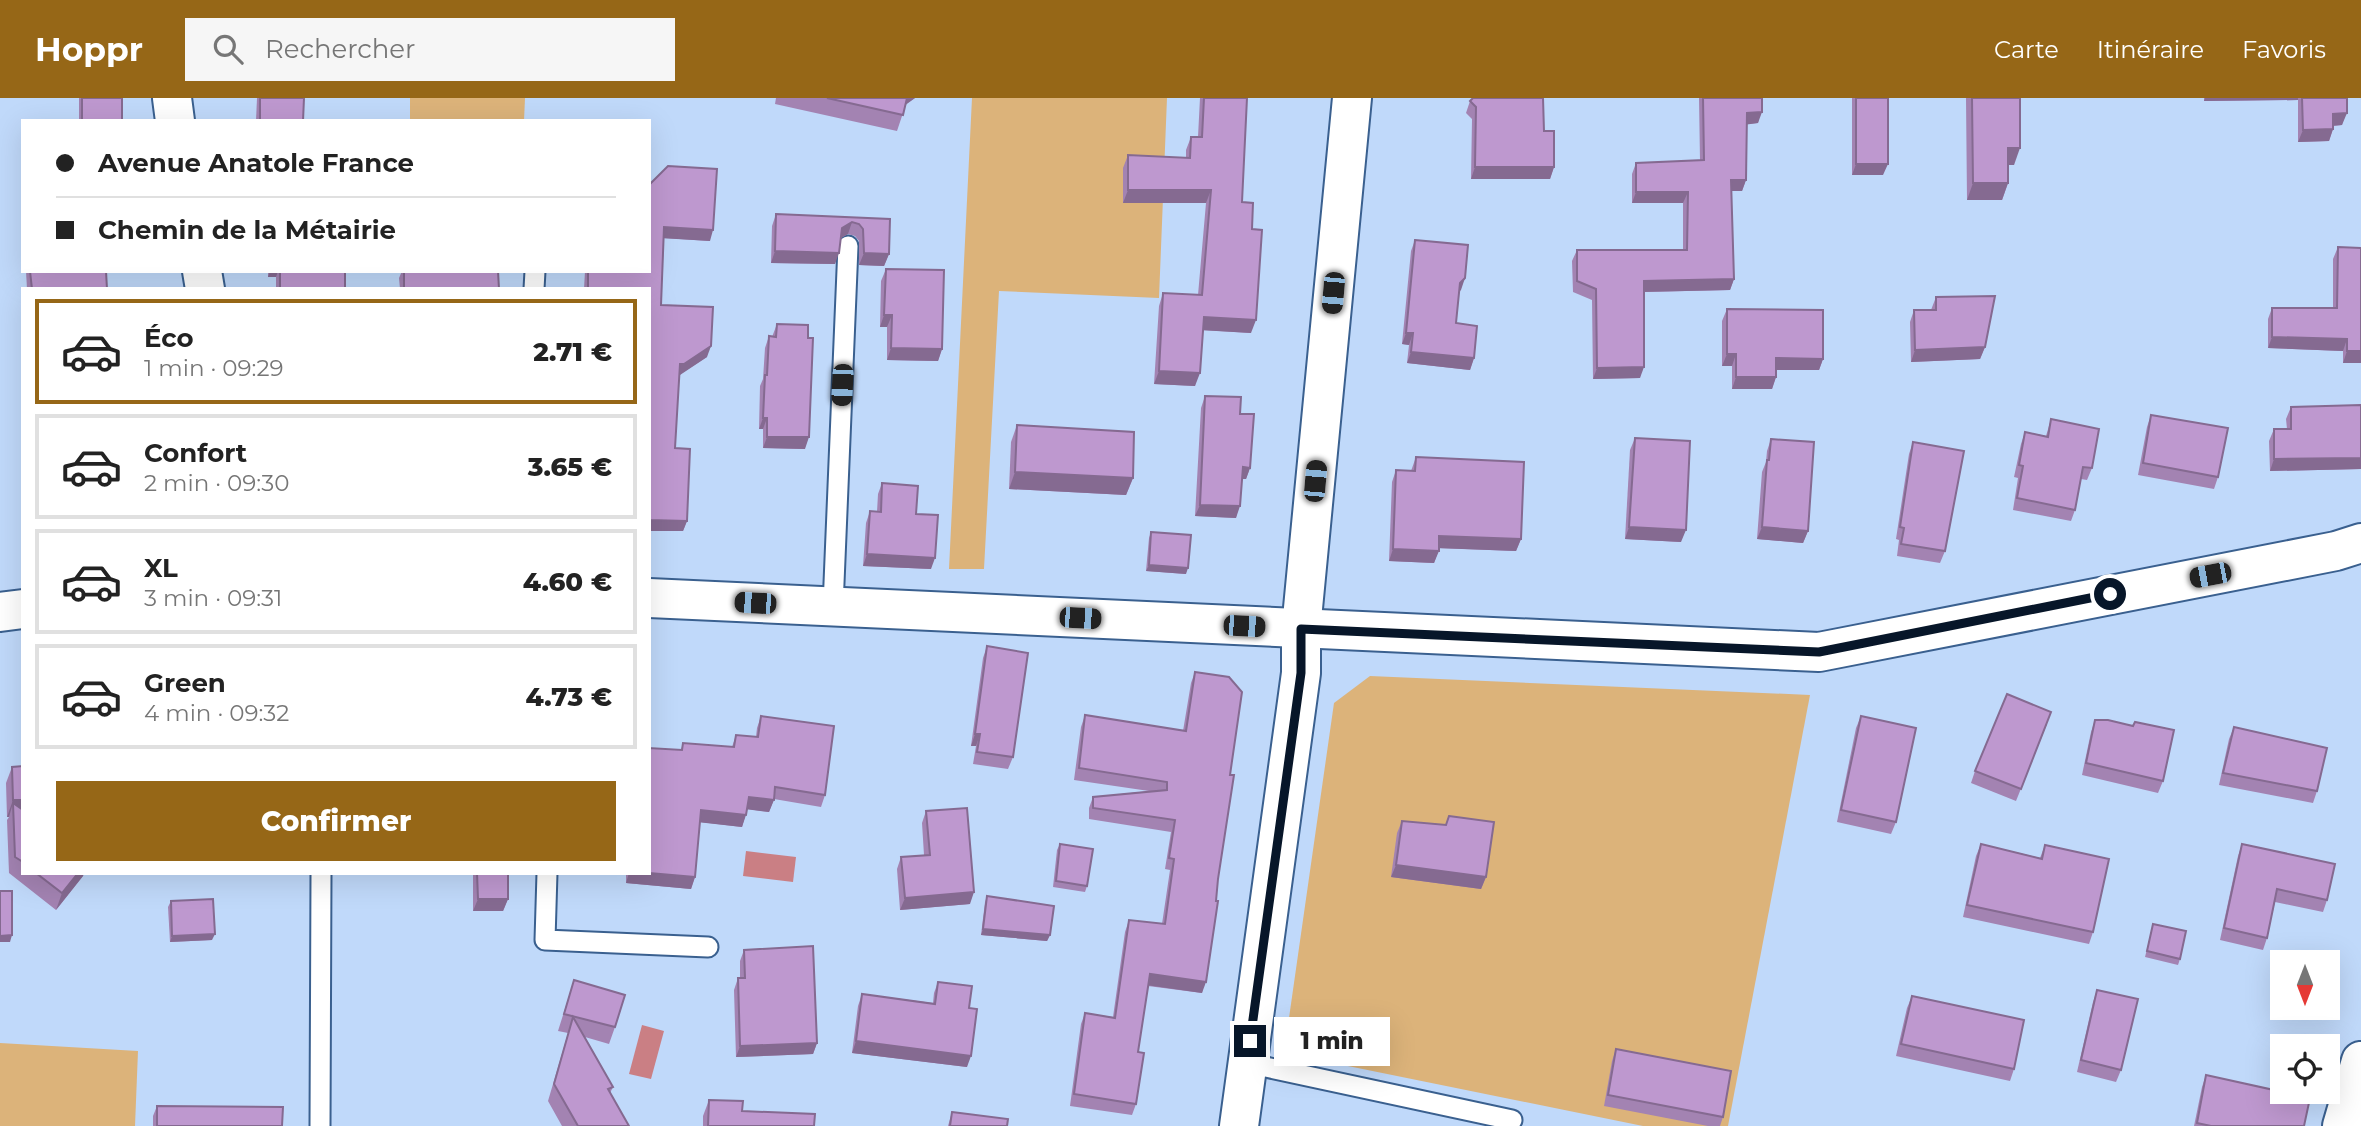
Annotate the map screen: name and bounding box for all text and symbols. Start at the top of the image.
search box [185,18,675,81]
text: Hoppr [35,29,143,69]
icon: search [209,30,247,68]
text: Rechercher [265,33,416,65]
text: Carte [1994,35,2059,64]
text: Itinéraire [2097,35,2204,64]
text: Favoris [2242,35,2326,64]
text: Avenue Anatole France [98,147,414,179]
text: Chemin de la Métairie [98,214,396,246]
car [1321,271,1346,315]
icon: car [60,320,123,383]
text: Éco [144,322,194,354]
text: 2.71 € [533,336,612,368]
text: 1 min · 09:29 [144,354,284,382]
car [831,363,854,407]
icon: car [60,435,123,498]
text: Confort [144,437,247,469]
text: 3.65 € [528,451,612,483]
car [1303,459,1328,503]
text: 2 min · 09:30 [144,469,289,497]
icon: car [60,550,123,613]
text: XL [144,552,178,584]
car [2188,561,2233,589]
text: 4.60 € [523,566,612,598]
route start [2094,578,2126,610]
text: 3 min · 09:31 [144,584,282,612]
car [734,591,777,615]
car [1059,606,1102,630]
car [1223,614,1266,638]
icon: car [60,665,123,728]
text: Green [144,667,226,699]
text: 4.73 € [526,681,612,713]
text: 4 min · 09:32 [144,699,289,727]
button: Confirmer [56,781,616,861]
north arrow [2270,950,2340,1020]
map controls [2270,950,2340,1104]
callout: 1 min [1274,1016,1390,1066]
route end [1234,1025,1266,1057]
text: 1 min [1300,1027,1364,1055]
button: locate [2270,1034,2340,1104]

